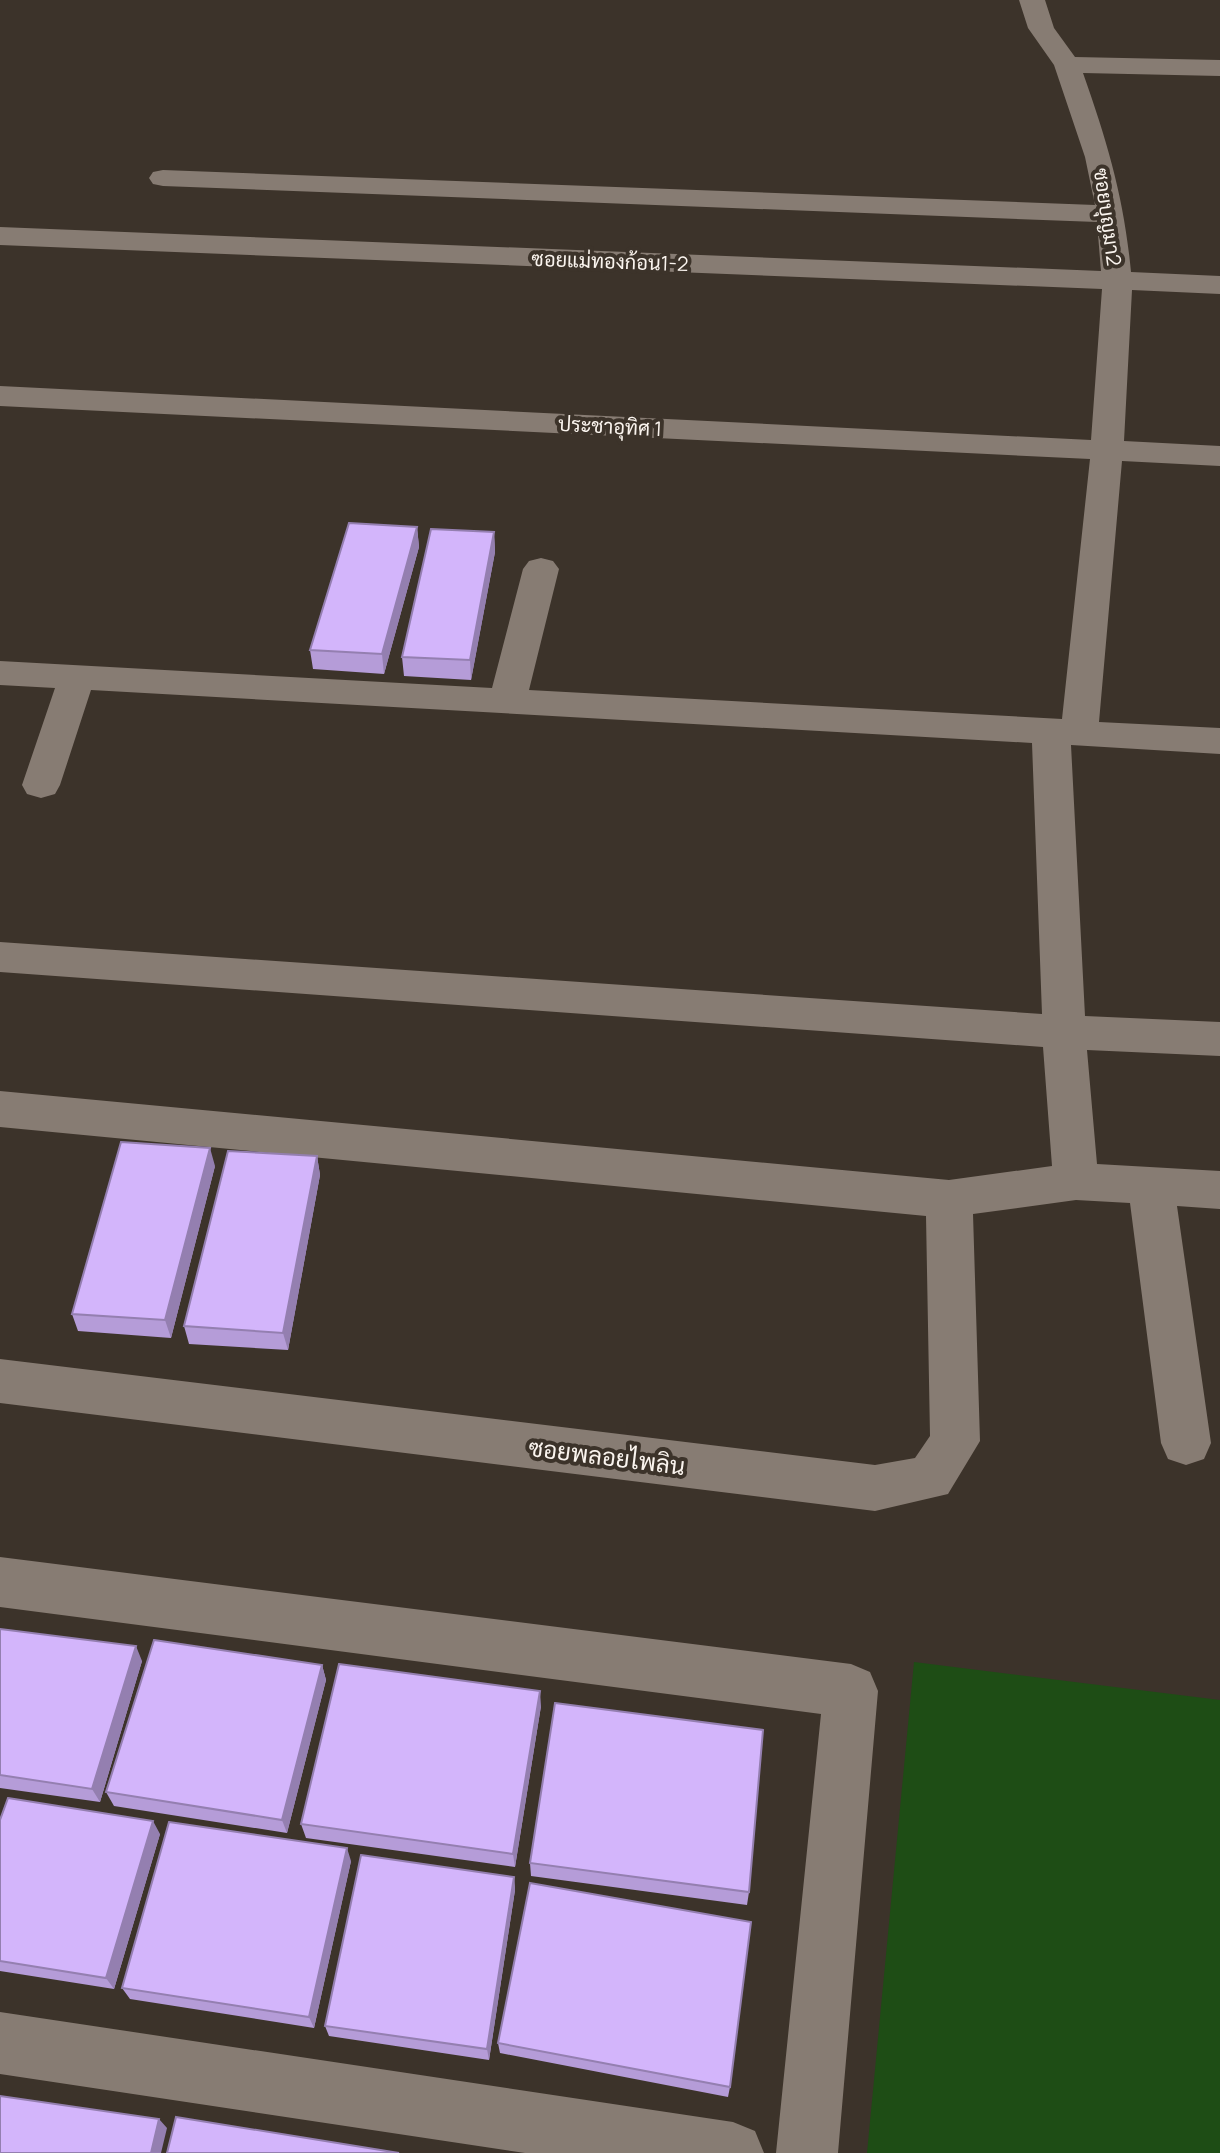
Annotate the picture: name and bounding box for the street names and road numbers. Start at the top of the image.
street label: ซอยบุญมา2 [1087,166,1128,268]
street label: ซอยแม่ทองก้อน1-2 [531,245,689,277]
street label: ประชาอุทิศ 1 [557,410,663,443]
street label: ซอยพลอยไพลิน [527,1430,687,1482]

